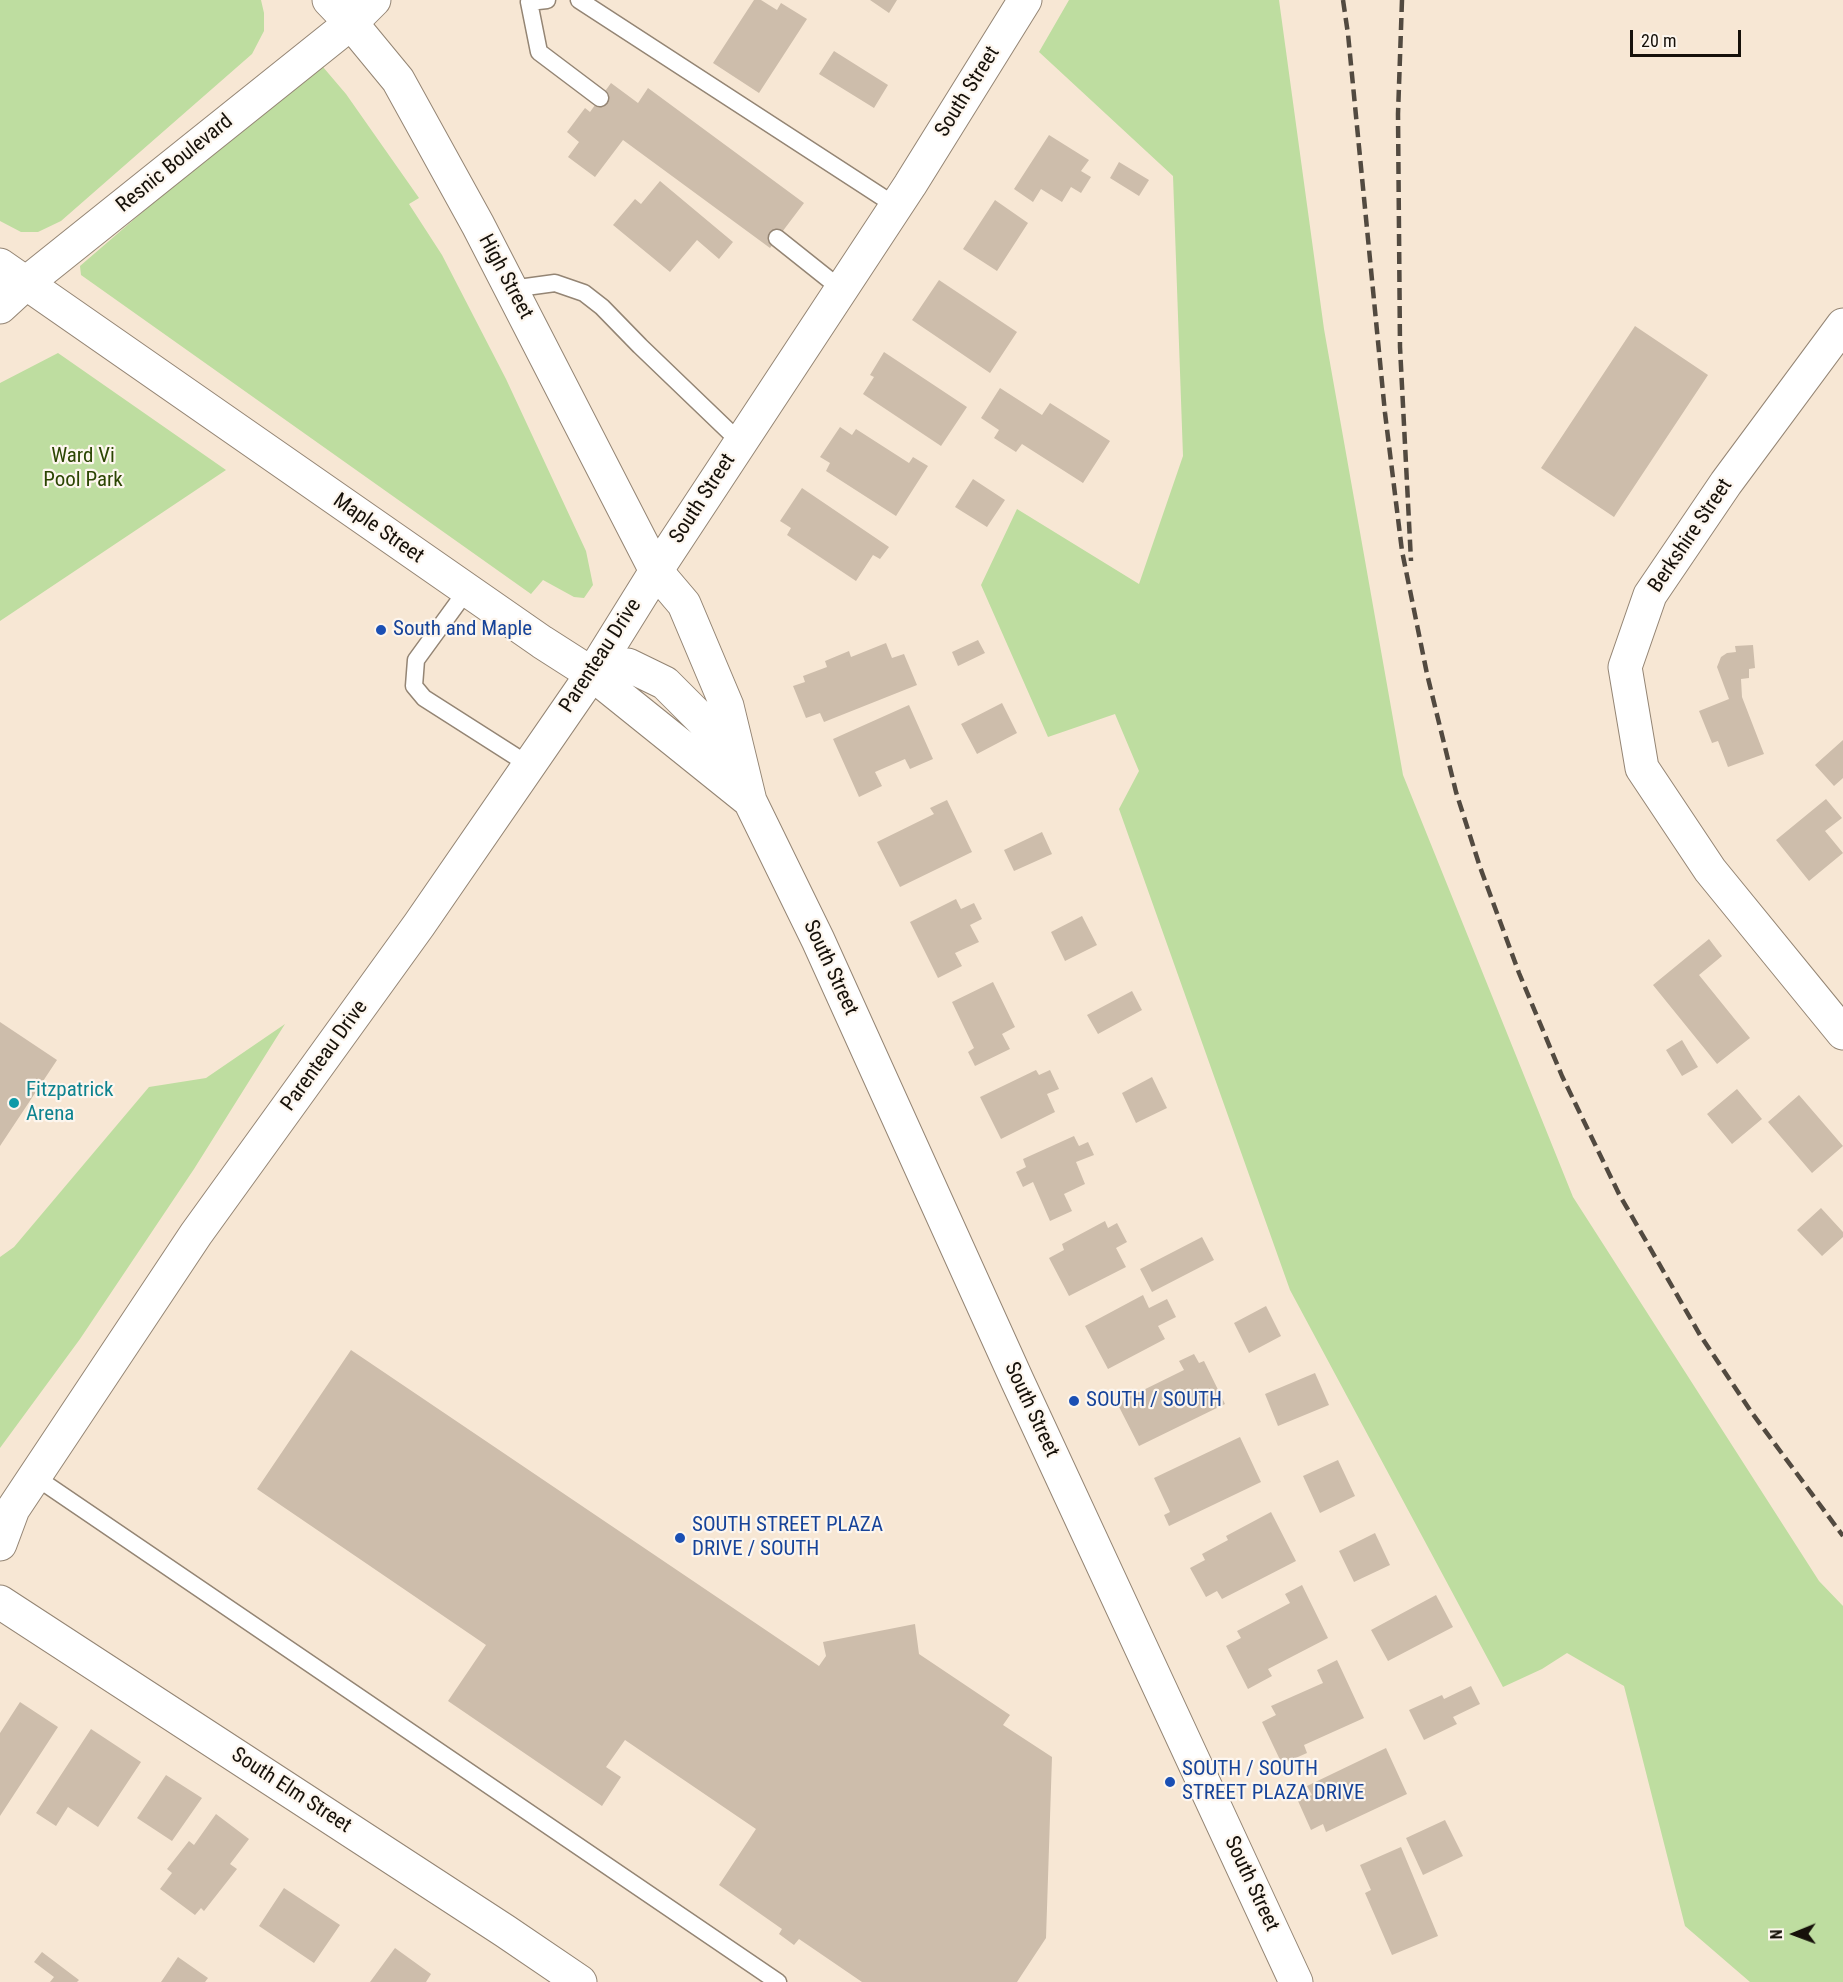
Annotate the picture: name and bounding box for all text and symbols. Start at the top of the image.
scale bar [1633,18,1744,56]
text: 20 m [1641,30,1676,51]
street label: South Street [930,42,1006,142]
street label: Resnic Boulevard [112,109,238,219]
street label: High Street [472,230,538,324]
park label: Ward Vi Pool Park [43,444,123,494]
street label: South Street [665,449,741,549]
street label: Berkshire Street [1644,474,1738,598]
street label: Maple Street [328,489,428,569]
street label: Parenteau Drive [555,594,647,718]
place label: South and Maple [393,617,532,643]
marker: South and Maple [374,623,388,637]
street label: South Street [797,916,863,1020]
street label: Parenteau Drive [276,996,374,1116]
place label: Fitzpatrick Arena [26,1078,113,1128]
marker: Fitzpatrick Arena [7,1096,21,1110]
street label: South Street [998,1358,1064,1462]
place label: SOUTH / SOUTH [1086,1388,1222,1414]
marker: SOUTH / SOUTH [1067,1394,1081,1408]
place label: SOUTH STREET PLAZA DRIVE / SOUTH [692,1513,883,1563]
marker: SOUTH STREET PLAZA DRIVE / SOUTH [673,1531,687,1545]
street label: South Elm Street [226,1743,356,1839]
place label: SOUTH / SOUTH STREET PLAZA DRIVE [1182,1757,1364,1807]
marker: SOUTH / SOUTH STREET PLAZA DRIVE [1163,1775,1177,1789]
street label: South Street [1218,1832,1284,1936]
north arrow [1765,1904,1825,1964]
text: N [1767,1929,1786,1939]

